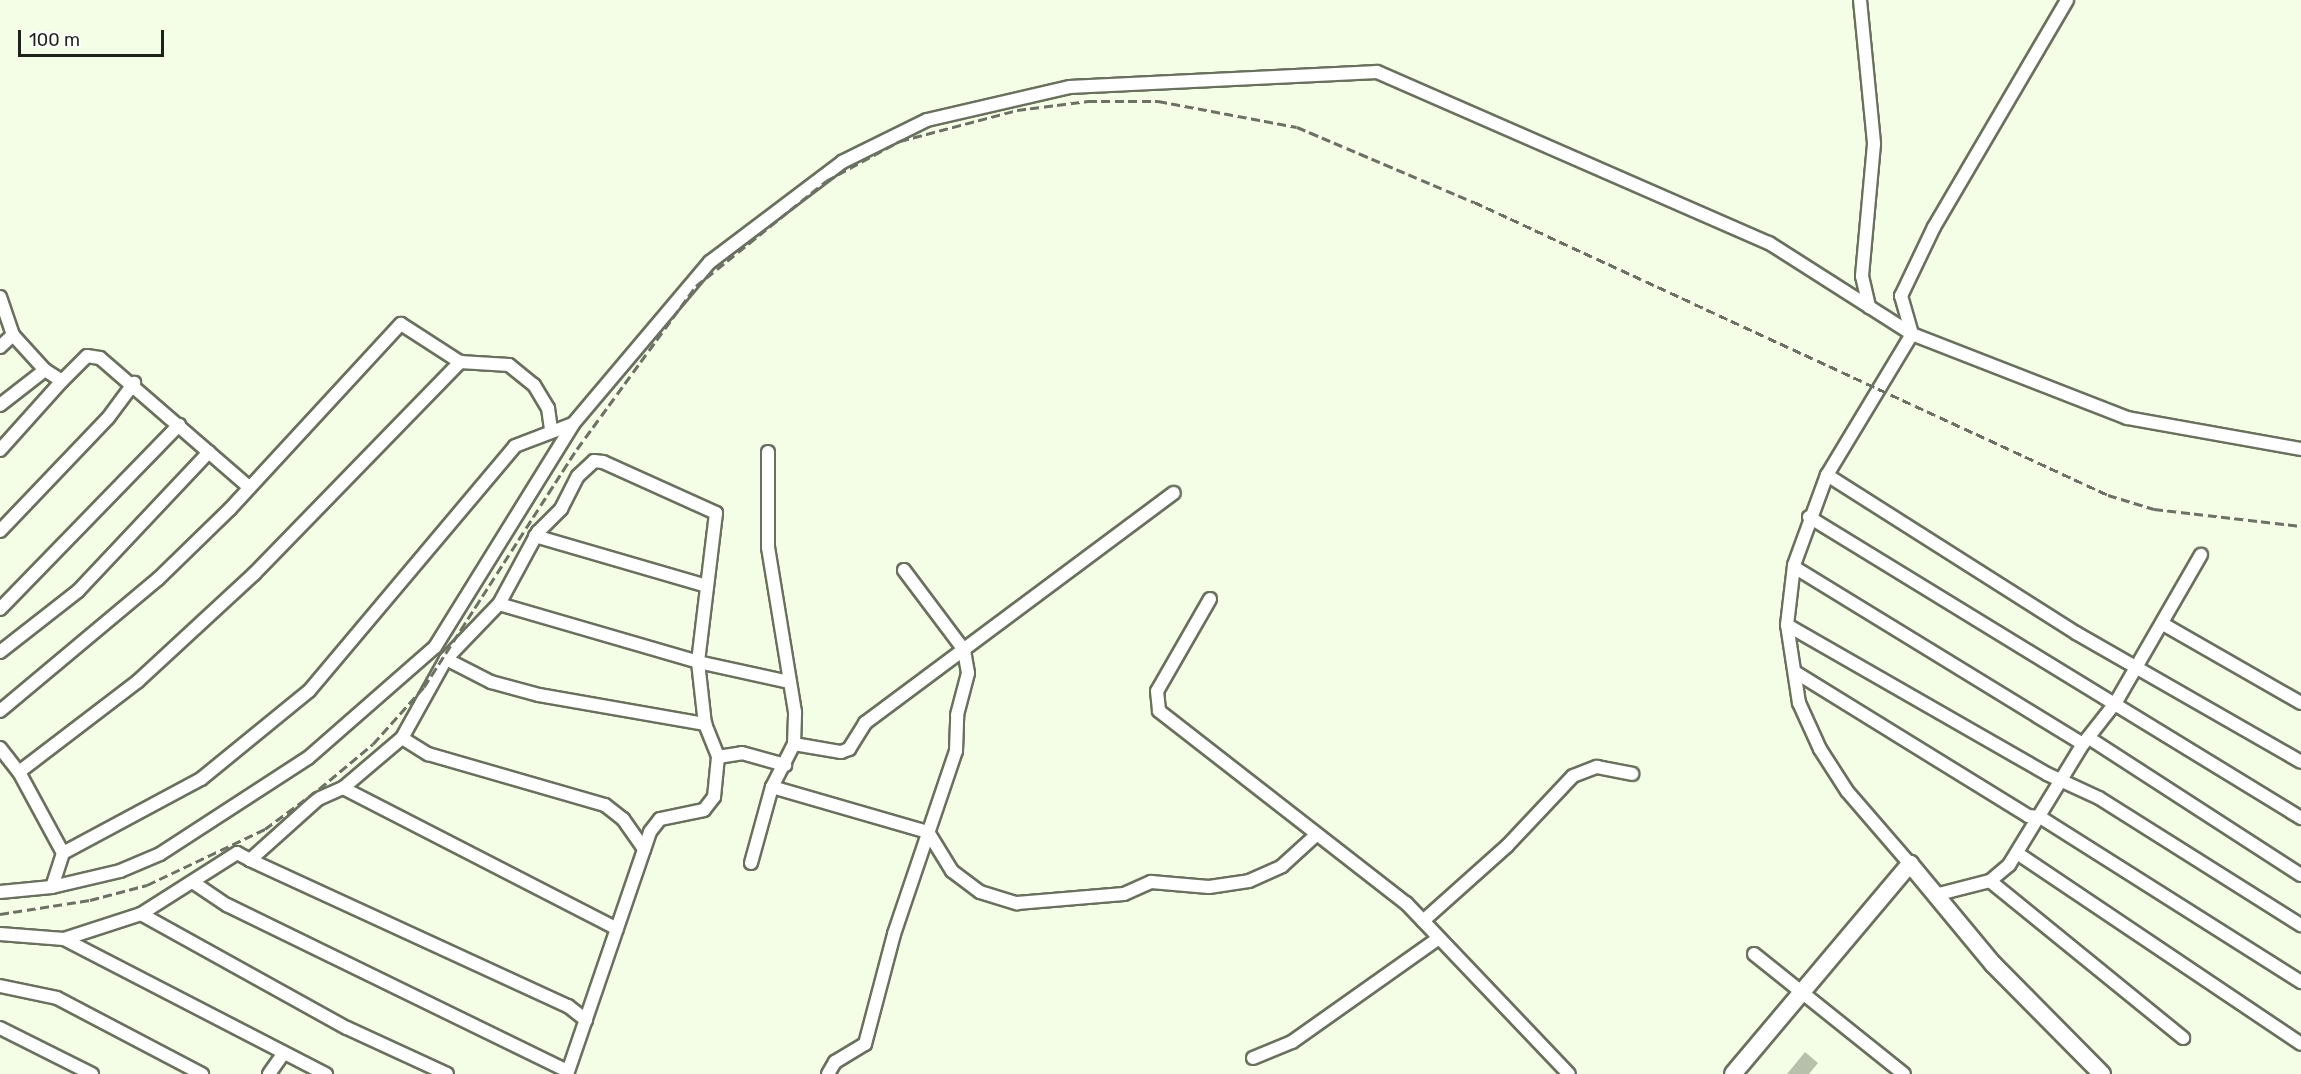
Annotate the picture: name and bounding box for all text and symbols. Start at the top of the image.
scale bar [21,18,166,56]
text: 100 m [29,29,80,51]

